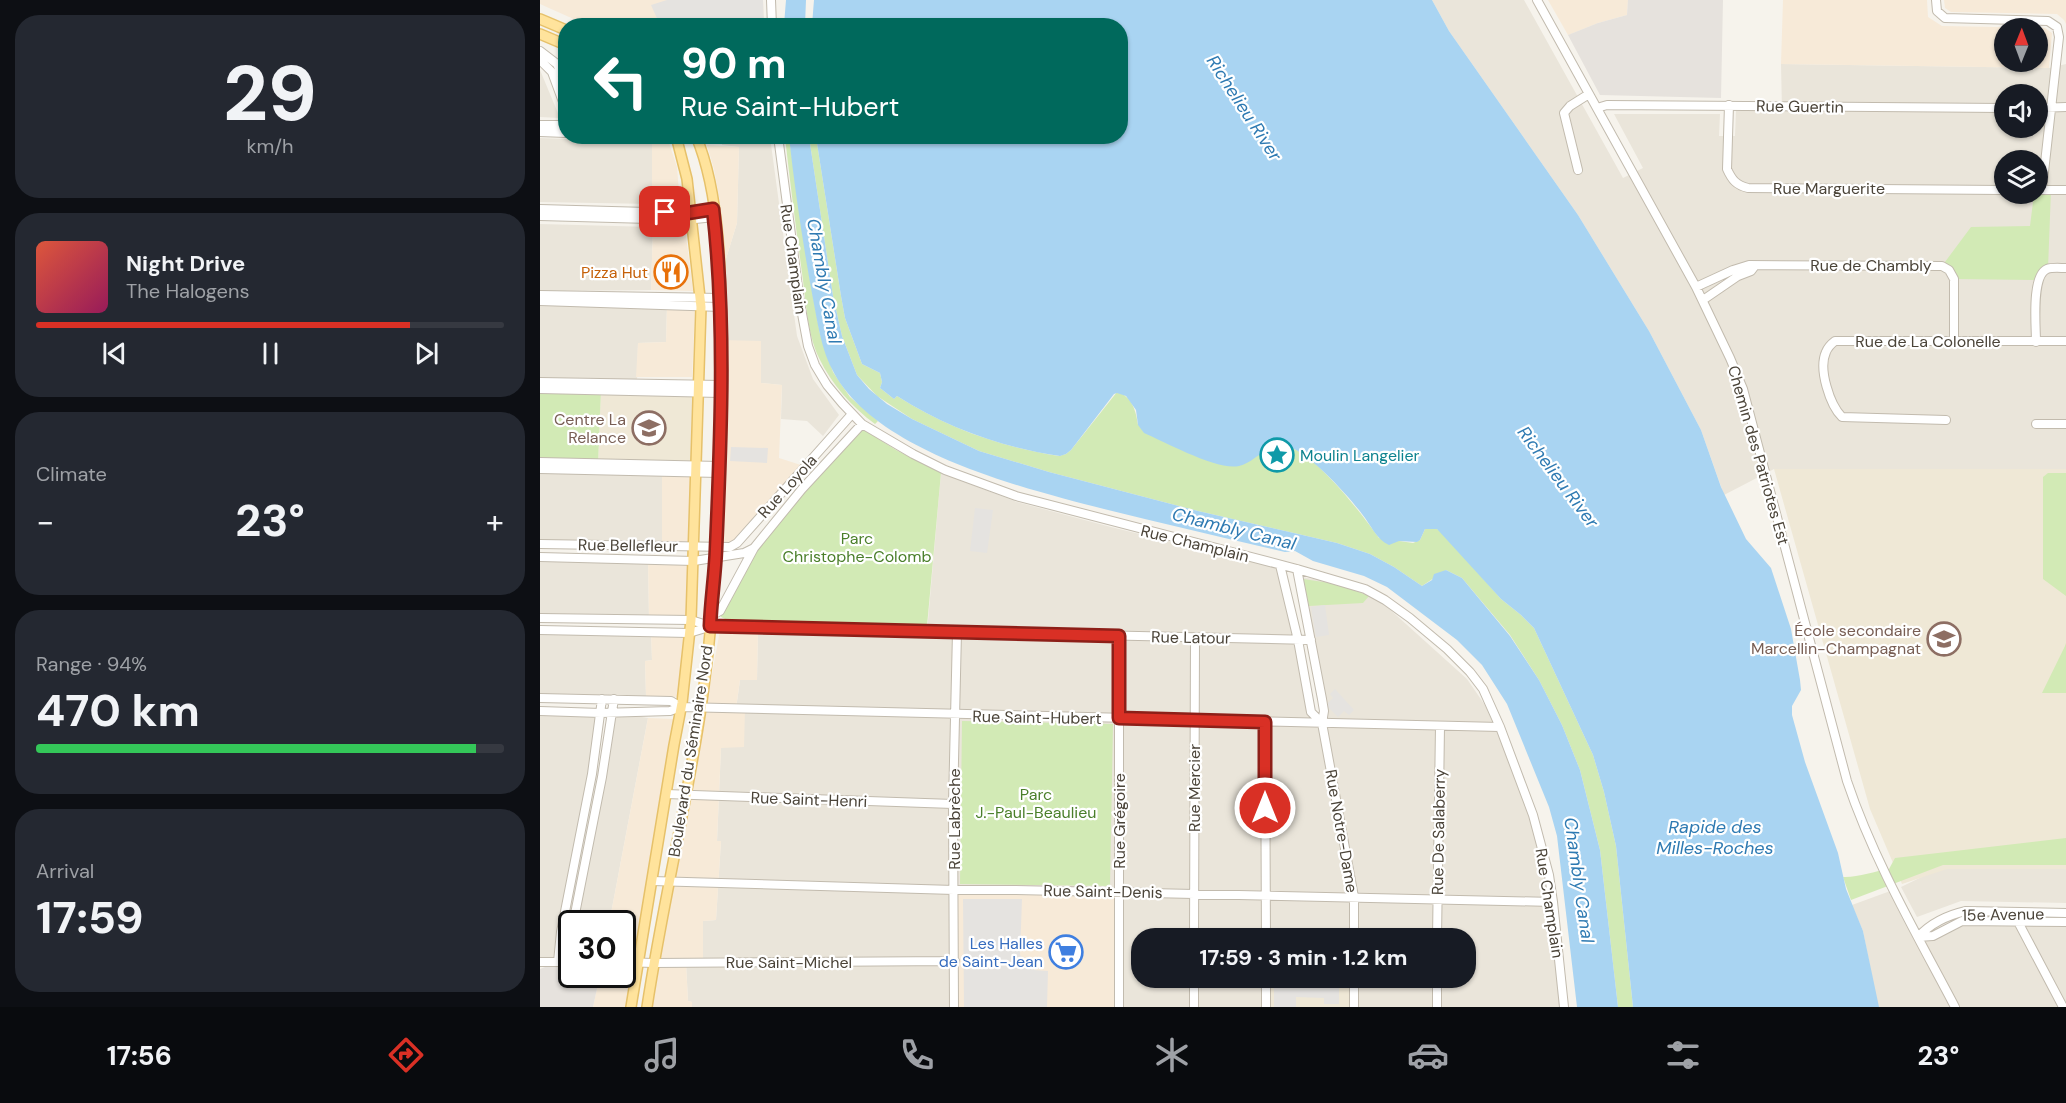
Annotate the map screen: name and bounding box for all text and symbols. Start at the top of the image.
north arrow [1994,18,2048,72]
map controls [1994,18,2048,204]
text: 90 m [681,36,787,91]
icon: left [582,42,660,120]
text: 29 [223,43,317,144]
water label: Richelieu River [1201,51,1288,167]
button: sound [1994,84,2048,138]
text: Rue Saint-Hubert [681,89,899,124]
street label: Rue Guertin [1756,95,1844,118]
text: km/h [246,133,294,159]
button: layers [1994,150,2048,204]
street label: Rue Marguerite [1773,178,1885,199]
pin [639,186,690,237]
icon: arrive [648,195,681,228]
street label: Rue Champlain [775,203,812,315]
water label: Chambly Canal [801,217,847,346]
text: Night Drive [126,249,245,278]
restaurant icon: Pizza Hut [653,254,689,290]
street label: Rue de Chambly [1810,255,1932,276]
place label: Pizza Hut [581,262,648,283]
text: The Halogens [126,278,249,304]
street label: Rue de La Colonelle [1855,331,2001,352]
icon: previous [98,337,131,370]
icon: pause [254,337,287,370]
icon: next [410,337,443,370]
street label: Chemin des Patriotes Est [1723,363,1794,547]
place label: Centre La Relance [554,409,626,448]
school or university icon: Centre La Relance [631,410,667,446]
water label: Richelieu River [1512,421,1605,534]
place icon: Moulin Langelier [1259,437,1295,473]
place label: Moulin Langelier [1300,445,1419,466]
street label: Rue Loyola [753,450,822,523]
text: Climate [36,461,107,487]
text: 23° [235,491,305,550]
text: − [36,500,54,543]
text: + [486,500,504,543]
water label: Chambly Canal [1170,502,1299,556]
street label: Rue Champlain [1139,520,1251,567]
park label: Parc Christophe-Colomb [783,528,931,567]
street label: Rue Bellefleur [578,534,678,557]
place label: École secondaire Marcellin-Champagnat [1751,620,1921,659]
school or university icon: École secondaire Marcellin-Champagnat [1926,621,1962,657]
street label: Rue Latour [1151,626,1231,649]
street label: Boulevard du Séminaire Nord [663,644,718,858]
text: Range · 94% [36,651,147,677]
text: 470 km [36,681,200,740]
street label: Rue Saint-Hubert [972,706,1102,729]
street label: Rue Mercier [1184,744,1205,832]
street label: Rue Labrèche [944,768,965,870]
street label: Rue Notre-Dame [1320,768,1363,894]
street label: Rue De Salaberry [1427,769,1450,895]
street label: Rue Grégoire [1109,773,1130,869]
position arrow [1233,776,1297,840]
park label: Parc J.-Paul-Beaulieu [976,784,1096,823]
street label: Rue Saint-Henri [750,787,868,812]
water label: Rapide des Milles-Roches [1656,815,1774,860]
water label: Chambly Canal [1558,816,1600,945]
street label: Rue Champlain [1530,847,1569,960]
text: Arrival [36,858,94,884]
street label: Rue Saint-Denis [1043,880,1163,903]
text: 17:59 [36,888,143,947]
street label: 15e Avenue [1962,903,2044,926]
speed limit sign: 30 [558,910,636,988]
place label: Les Halles de Saint-Jean [939,933,1043,972]
supermarket icon: Les Halles de Saint-Jean [1048,934,1084,970]
text: 17:59 · 3 min · 1.2 km [1200,943,1407,972]
street label: Rue Saint-Michel [726,952,852,973]
icon: directions [385,1034,427,1076]
icon: music [641,1034,683,1076]
icon: phone [896,1034,938,1076]
icon: climate [1151,1034,1193,1076]
icon: car [1407,1034,1449,1076]
icon: filters [1662,1034,1704,1076]
text: 17:56 [107,1038,172,1073]
text: 23° [1918,1038,1959,1073]

